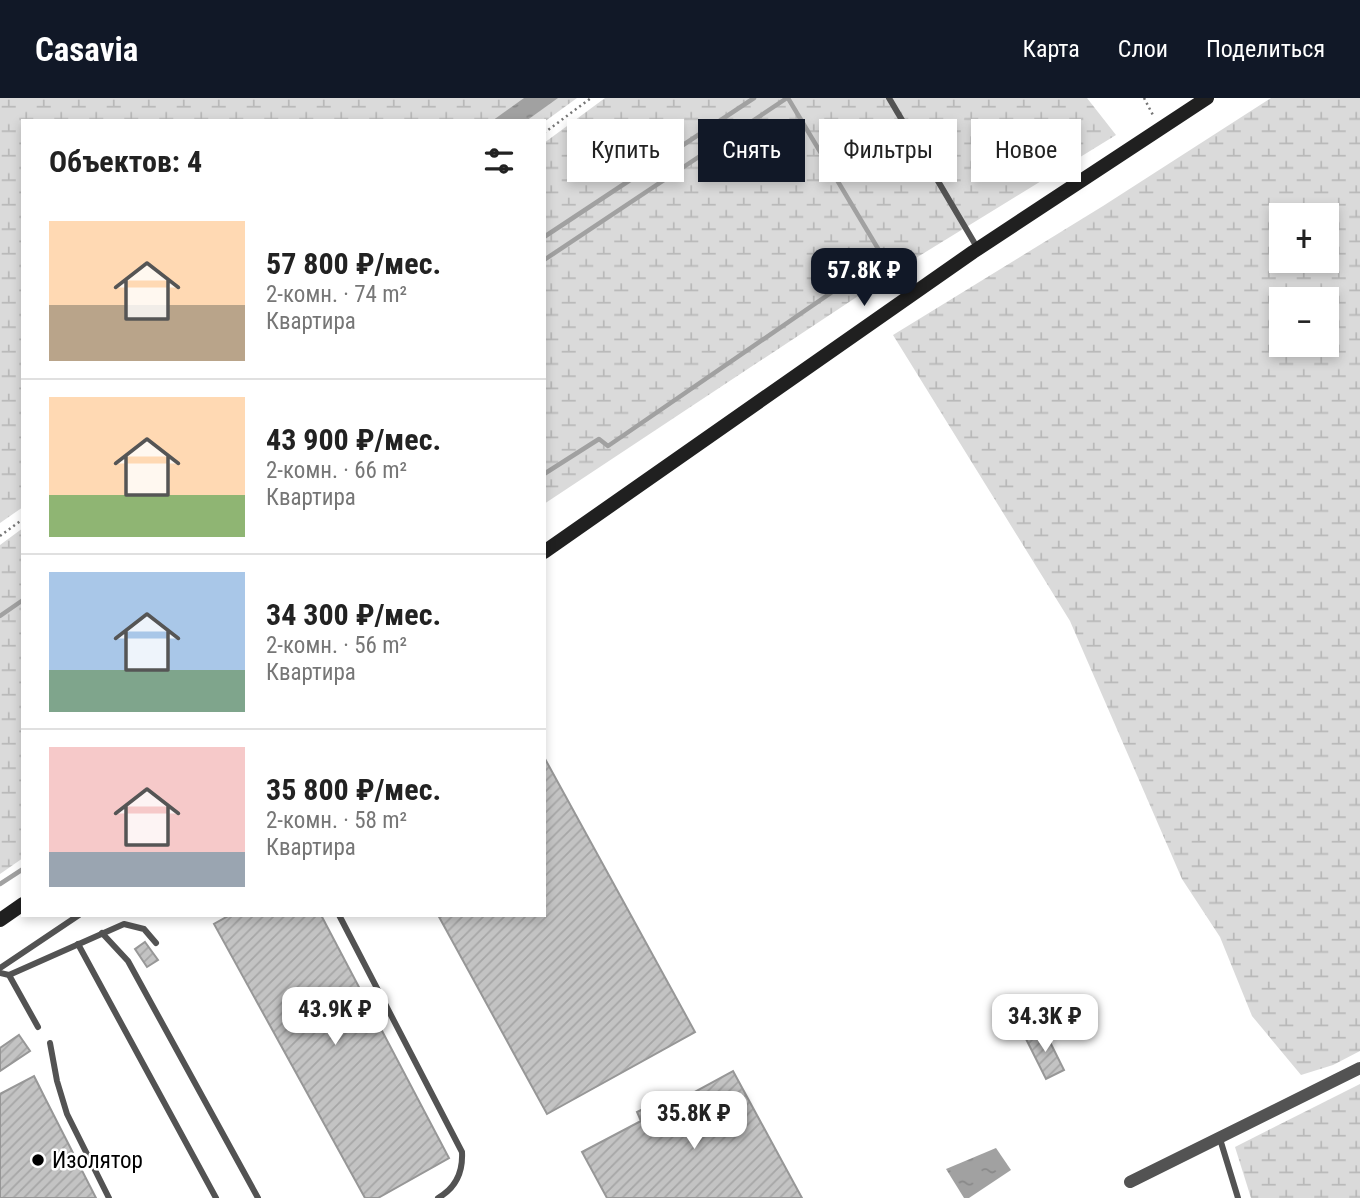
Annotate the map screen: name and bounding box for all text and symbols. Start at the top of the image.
text: Casavia [35,30,138,69]
text: Карта [1022,35,1080,63]
text: Слои [1118,35,1168,63]
text: Поделиться [1206,35,1325,63]
chip: Купить [567,119,684,182]
chip: Снять [698,119,805,182]
chip: Фильтры [819,119,957,182]
chip: Новое [971,119,1081,182]
icon: filters [480,142,518,180]
text: Объектов: 4 [49,144,202,179]
map controls [1269,203,1339,357]
button: + [1269,203,1339,273]
text: 57 800 ₽/мес. [266,246,441,281]
pin: 57.8K ₽ [799,248,929,308]
icon: home [105,249,189,333]
text: 57.8K ₽ [827,257,901,284]
text: 2-комн. · 74 m² [266,281,407,308]
button: − [1269,287,1339,357]
text: Квартира [266,308,356,335]
text: 43 900 ₽/мес. [266,422,441,457]
icon: home [105,425,189,509]
text: 2-комн. · 66 m² [266,457,407,484]
text: Квартира [266,484,356,511]
text: 34 300 ₽/мес. [266,597,441,632]
icon: home [105,600,189,684]
text: 2-комн. · 56 m² [266,632,407,659]
text: Квартира [266,659,356,686]
text: 35 800 ₽/мес. [266,772,441,807]
icon: home [105,775,189,859]
text: 2-комн. · 58 m² [266,807,407,834]
text: Квартира [266,834,356,861]
pin: 43.9K ₽ [270,988,400,1047]
pin: 34.3K ₽ [980,995,1110,1054]
text: 43.9K ₽ [298,996,372,1023]
text: 34.3K ₽ [1008,1003,1082,1030]
pin: 35.8K ₽ [629,1091,759,1151]
text: 35.8K ₽ [657,1100,731,1127]
place label: Изолятор [52,1147,143,1174]
marker: Изолятор [30,1152,46,1168]

